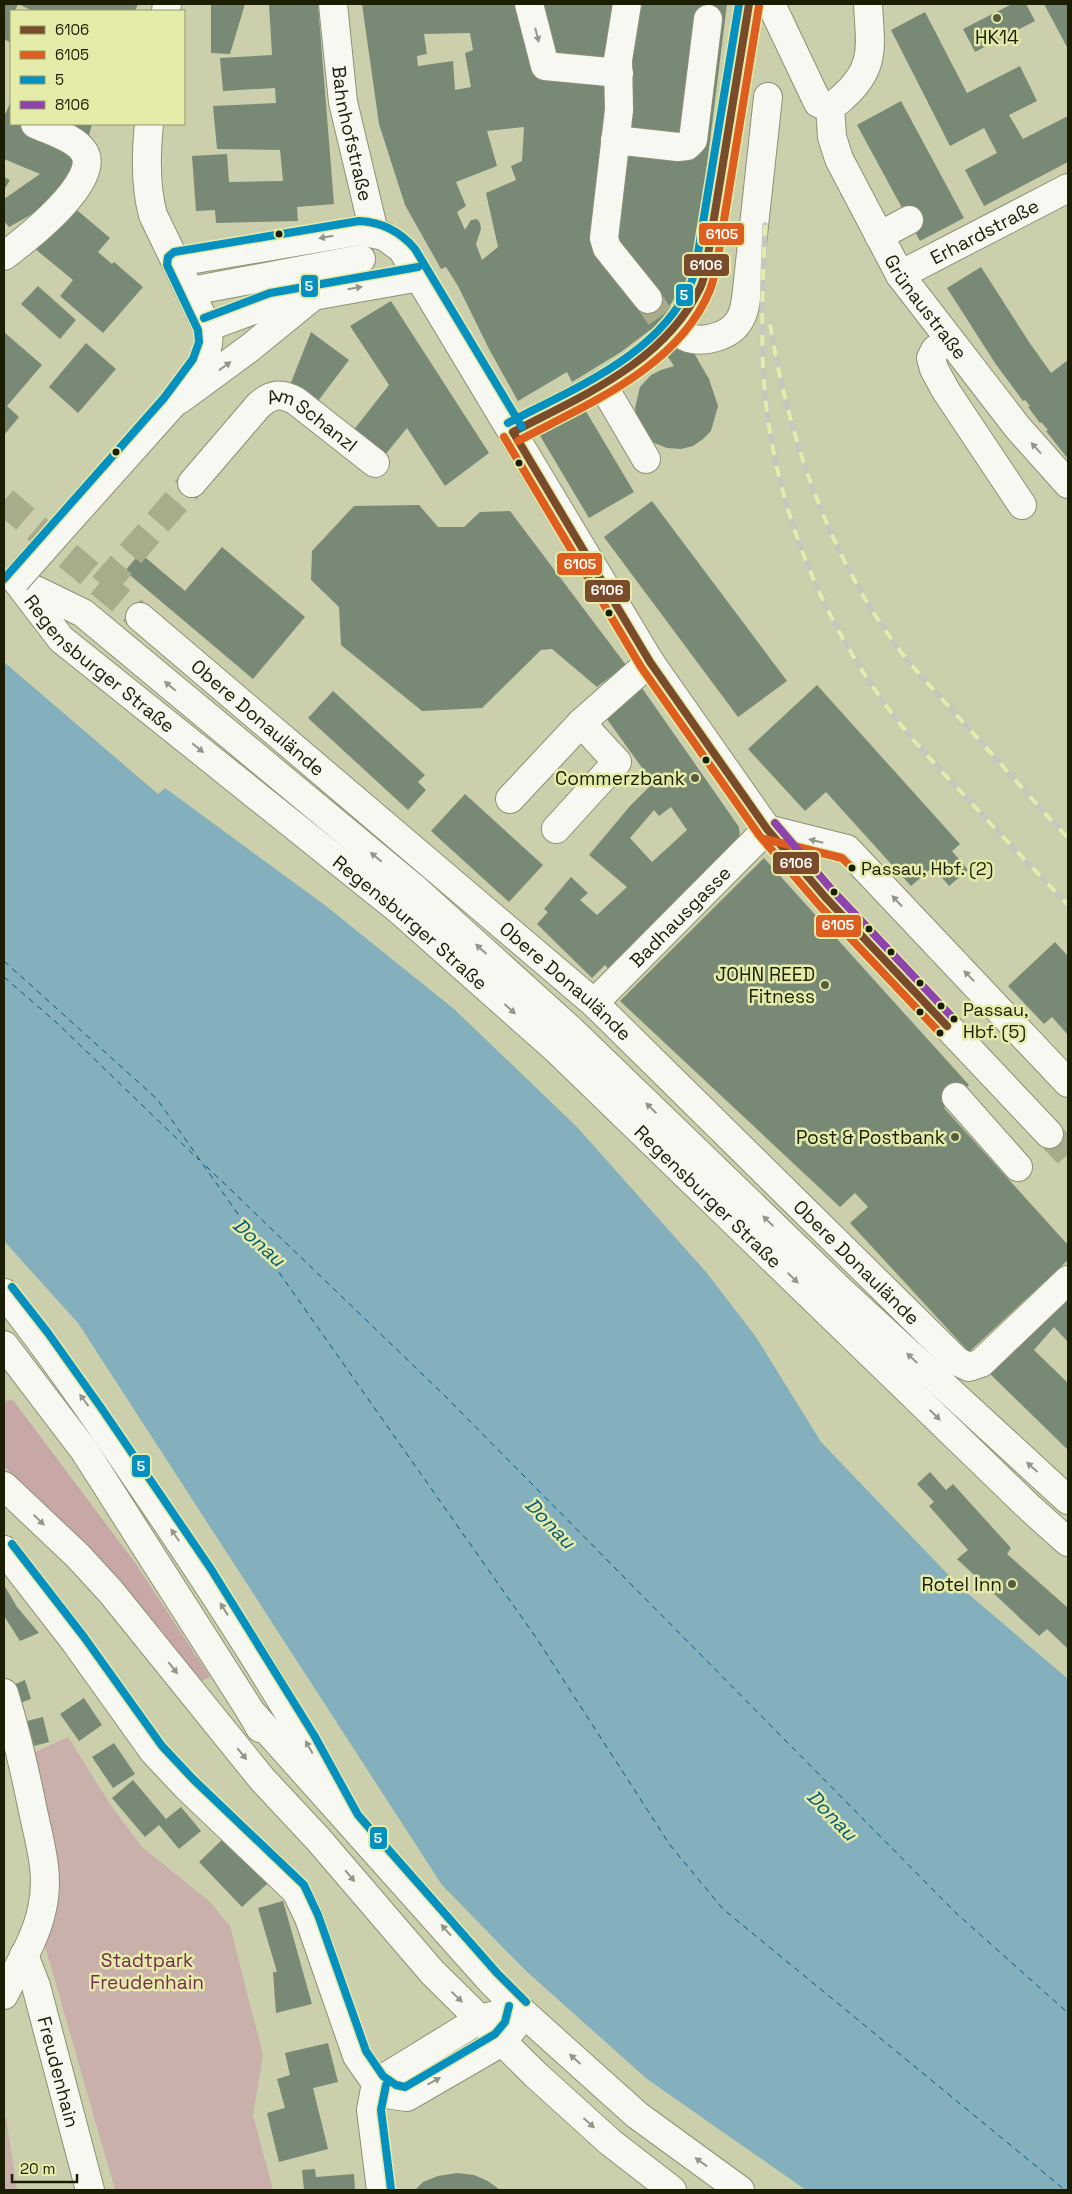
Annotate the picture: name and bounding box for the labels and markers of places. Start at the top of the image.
marker: HK14 [991,12,1003,24]
place label: HK14 [975,25,1019,50]
unlabelled marker [274,229,284,239]
unlabelled marker [111,447,121,457]
unlabelled marker [514,458,524,468]
unlabelled marker [604,608,614,618]
unlabelled marker [701,755,711,765]
place label: Commerzbank [555,766,685,791]
marker: Commerzbank [689,772,701,784]
place label: Passau, Hbf. (2) [861,857,993,880]
marker: Passau, Hbf. (2) [847,863,857,873]
unlabelled marker [829,887,839,897]
unlabelled marker [864,924,874,934]
unlabelled marker [886,947,896,957]
place label: JOHN REED Fitness [715,962,815,1009]
unlabelled marker [915,978,925,988]
marker: JOHN REED Fitness [819,979,831,991]
place label: Passau, Hbf. (5) [963,998,1028,1043]
unlabelled marker [936,1001,946,1011]
unlabelled marker [915,1007,925,1017]
marker: Passau, Hbf. (5) [949,1014,959,1024]
unlabelled marker [935,1028,945,1038]
place label: Post & Postbank [796,1125,945,1150]
marker: Post & Postbank [949,1131,961,1143]
place label: Rotel Inn [922,1572,1002,1597]
marker: Rotel Inn [1006,1578,1018,1590]

